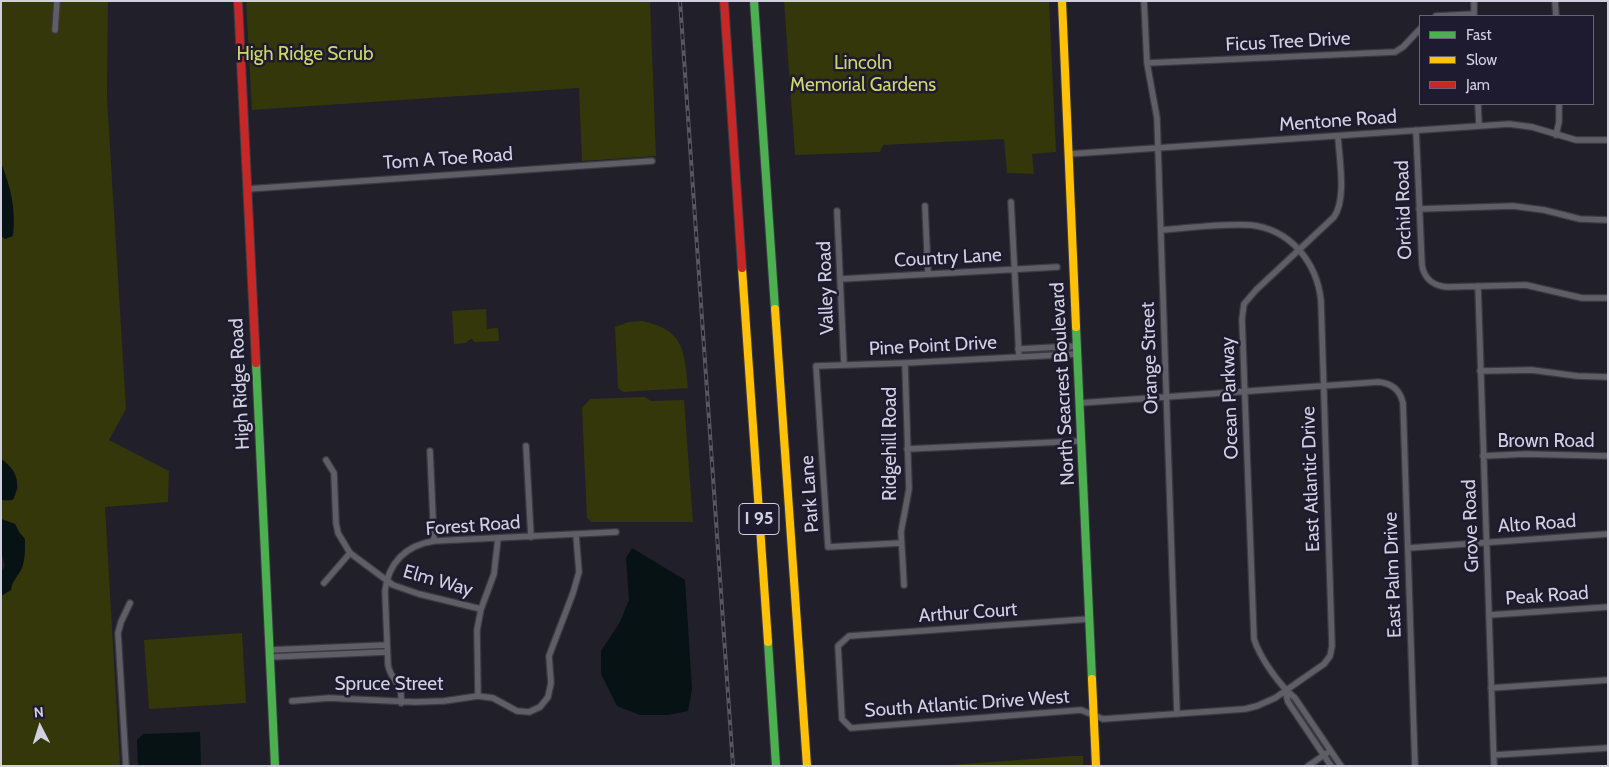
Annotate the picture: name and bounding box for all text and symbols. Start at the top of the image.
legend [1419,15,1594,105]
text: Fast [1466,26,1491,44]
street label: Ficus Tree Drive [1225,27,1351,57]
park label: High Ridge Scrub [237,43,373,65]
text: Slow [1466,51,1497,69]
park label: Lincoln Memorial Gardens [790,52,936,96]
text: Jam [1466,76,1490,94]
street label: Mentone Road [1278,106,1398,136]
street label: Tom A Toe Road [382,143,514,175]
street label: Orchid Road [1391,160,1417,260]
street label: Valley Road [813,241,839,335]
street label: Country Lane [894,244,1002,272]
street label: North Seacrest Boulevard [1046,282,1080,486]
street label: Orange Street [1137,301,1163,415]
street label: High Ridge Road [225,318,255,450]
street label: Pine Point Drive [868,331,998,361]
street label: Ocean Parkway [1216,336,1244,460]
street label: Ridgehill Road [879,387,901,501]
street label: East Atlantic Drive [1297,406,1325,552]
street label: Brown Road [1497,430,1595,452]
street label: Park Lane [796,455,824,533]
street label: Grove Road [1458,479,1484,573]
road number: I 95 [739,504,779,534]
street label: Alto Road [1497,510,1577,538]
street label: Forest Road [425,511,521,541]
street label: East Palm Drive [1379,512,1407,638]
street label: Elm Way [400,560,476,602]
street label: Peak Road [1505,582,1589,610]
street label: Arthur Court [918,598,1018,628]
street label: Spruce Street [335,673,443,695]
street label: South Atlantic Drive West [864,685,1070,723]
north arrow [15,702,65,752]
text: N [33,703,44,721]

